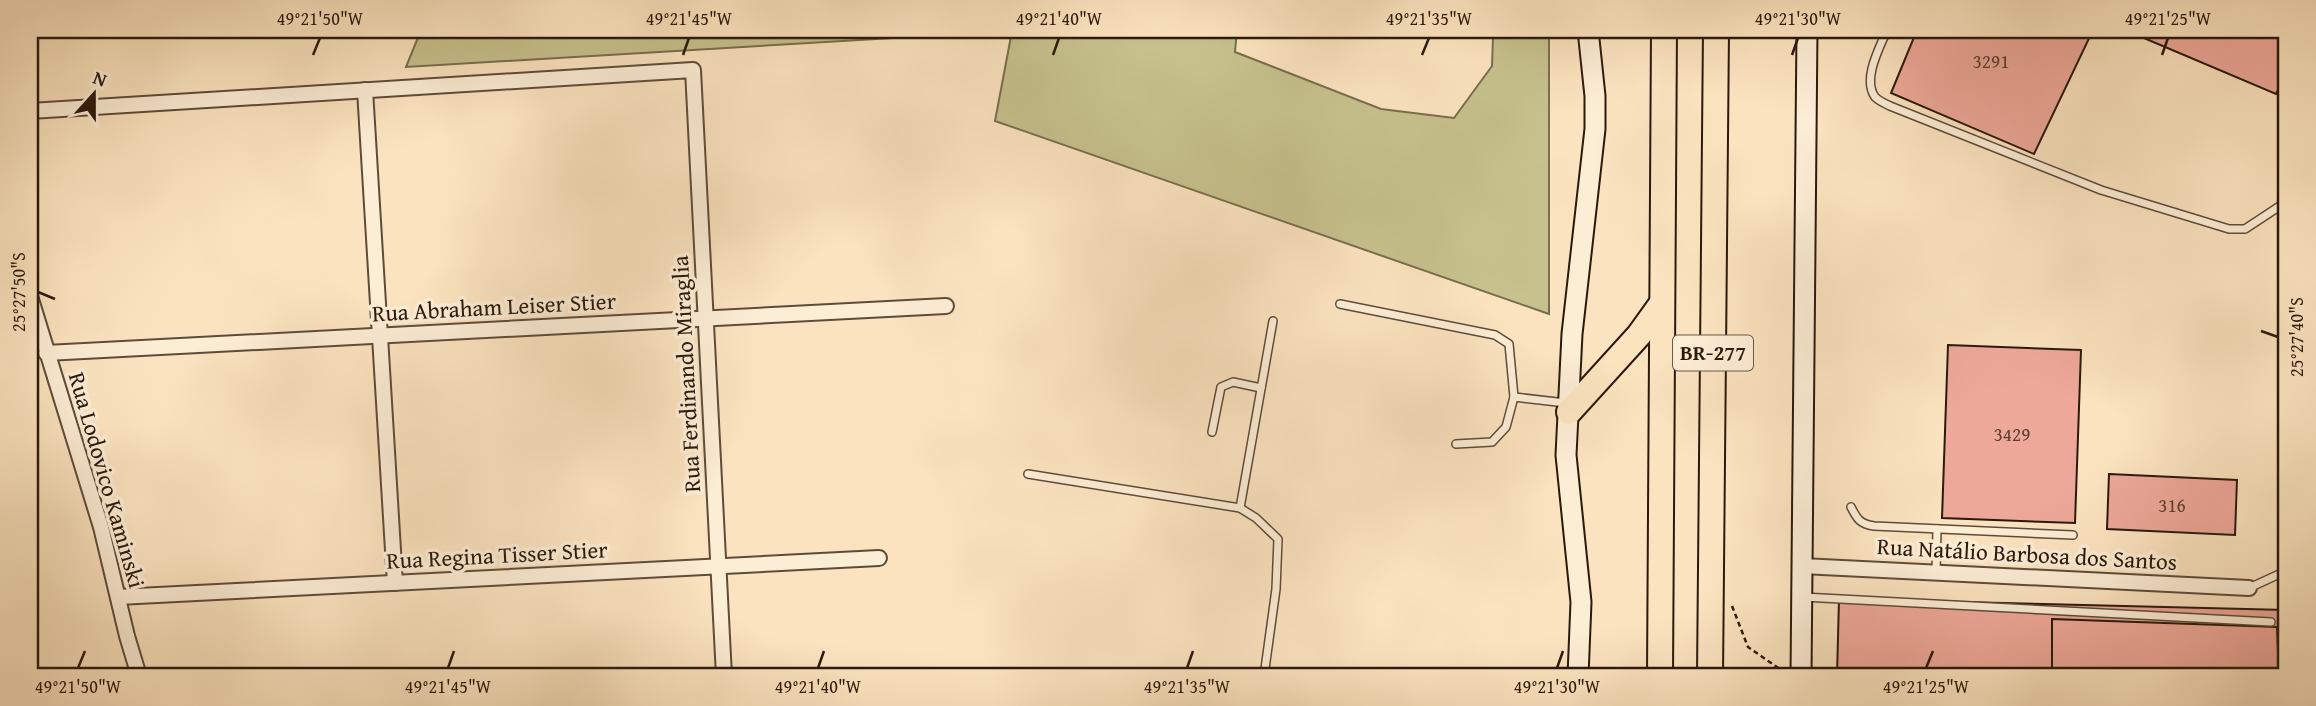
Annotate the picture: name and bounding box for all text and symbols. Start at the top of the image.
text: 49°21'50"W [277,5,364,32]
text: 49°21'45"W [646,5,733,32]
text: 49°21'40"W [1016,5,1103,32]
text: 49°21'35"W [1386,5,1473,32]
text: 49°21'30"W [1755,5,1842,32]
text: 49°21'25"W [2125,5,2212,32]
house number: 3291 [1973,47,2009,75]
north arrow [60,60,130,130]
text: N [89,63,111,94]
text: 25°27'50"S [5,252,32,332]
street label: Rua Ferdinando Miraglia [663,255,708,493]
street label: Rua Abraham Leiser Stier [371,284,617,329]
text: 25°27'40"S [2283,297,2310,377]
road number: BR-277 [1673,336,1753,370]
street label: Rua Lodovico Kaminski [61,368,154,592]
house number: 3429 [1994,420,2030,448]
house number: 316 [2158,491,2186,519]
street label: Rua Natálio Barbosa dos Santos [1876,529,2178,578]
street label: Rua Regina Tisser Stier [386,532,609,577]
text: 49°21'50"W [35,673,122,700]
text: 49°21'45"W [405,673,492,700]
text: 49°21'40"W [775,673,862,700]
text: 49°21'35"W [1144,673,1231,700]
text: 49°21'30"W [1514,673,1601,700]
text: 49°21'25"W [1883,673,1970,700]

